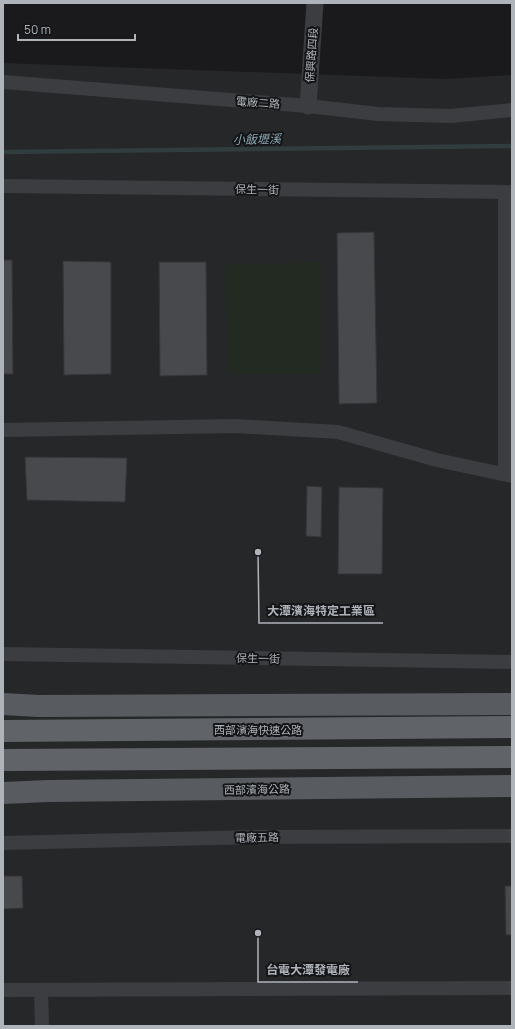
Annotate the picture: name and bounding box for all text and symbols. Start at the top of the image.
scale bar [18,16,135,42]
text: 50 m [24,21,51,38]
street label: 保興路四段 [302,27,320,83]
street label: 電廠二路 [236,93,280,111]
water label: 小飯壢溪 [233,130,283,148]
street label: 保生一街 [235,181,279,197]
callout: 大潭濱海特定工業區 [259,599,383,623]
text: 大潭濱海特定工業區 [267,602,375,619]
street label: 保生一街 [236,650,280,666]
street label: 西部濱海快速公路 [214,722,302,737]
street label: 西部濱海公路 [224,781,290,797]
street label: 電廠五路 [235,829,279,845]
callout: 台電大潭發電廠 [258,958,358,982]
text: 台電大潭發電廠 [266,961,350,978]

